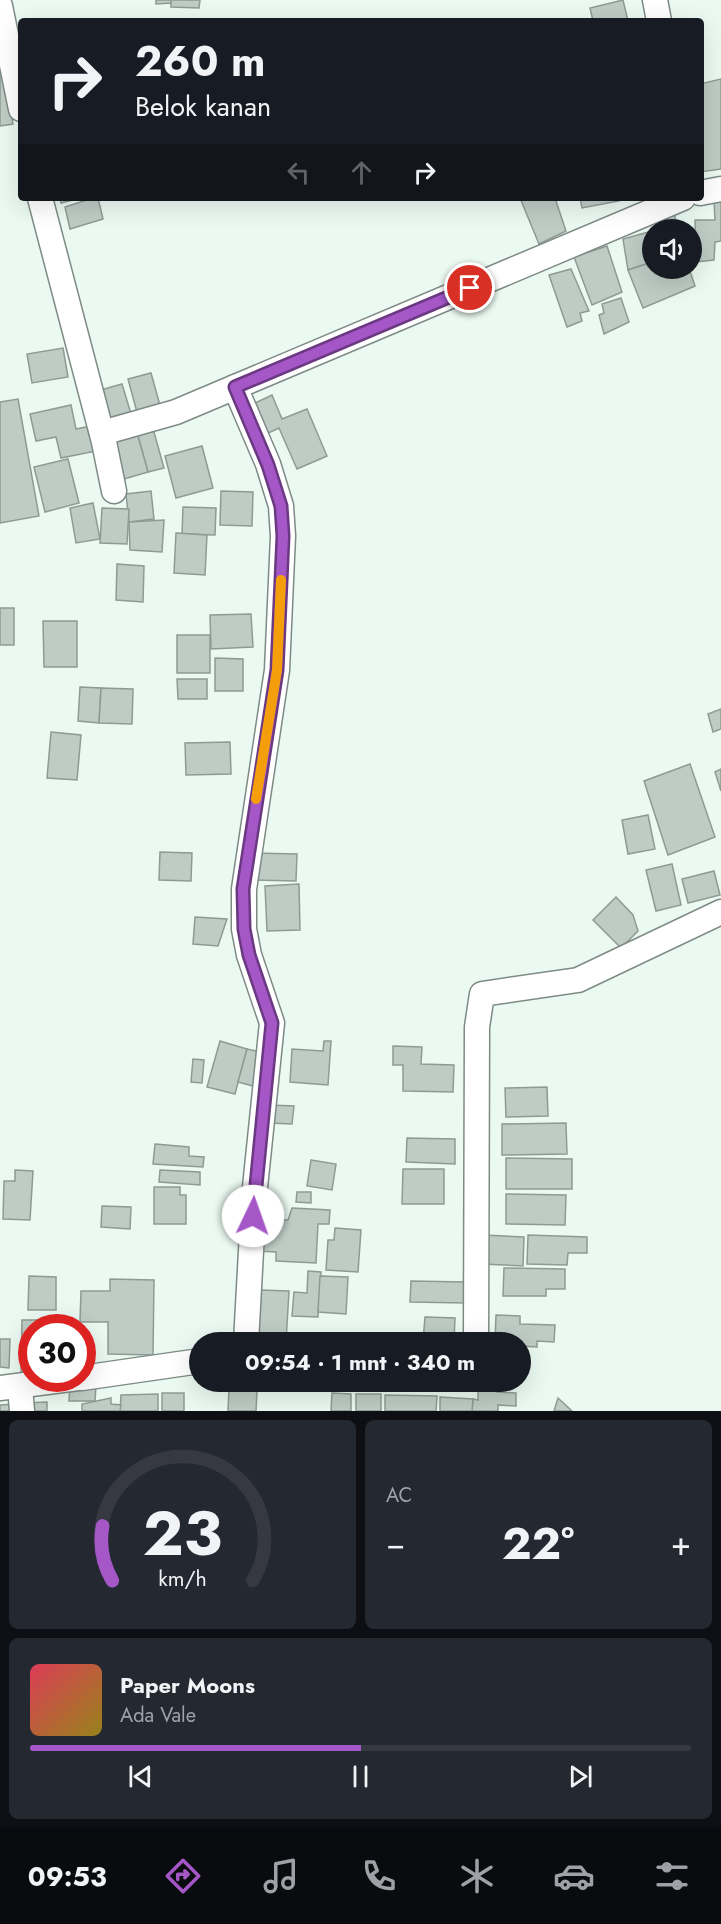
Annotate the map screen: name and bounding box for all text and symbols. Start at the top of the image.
text: 260 m [135,31,266,92]
icon: right [36,42,114,120]
text: Belok kanan [135,87,271,126]
icon: left [282,156,315,189]
icon: ahead [345,156,378,189]
icon: right [408,156,441,189]
map controls [642,219,702,279]
button: sound [642,219,702,279]
pin [444,262,495,313]
icon: arrive [453,271,486,304]
position arrow [221,1184,285,1248]
speed limit sign: 30 [18,1314,96,1392]
text: 09:54 · 1 mnt · 340 m [245,1346,475,1378]
text: AC [386,1481,412,1510]
text: 23 [143,1488,222,1578]
text: 22° [502,1511,574,1576]
text: − [386,1520,405,1567]
text: + [671,1520,691,1567]
text: km/h [158,1564,207,1595]
text: Paper Moons [120,1669,255,1701]
text: Ada Vale [120,1701,196,1730]
icon: previous [124,1760,157,1793]
icon: pause [344,1760,377,1793]
icon: next [564,1760,597,1793]
icon: directions [162,1855,204,1897]
icon: music [260,1855,302,1897]
icon: phone [358,1855,400,1897]
icon: climate [456,1855,498,1897]
icon: car [553,1855,595,1897]
icon: filters [651,1855,693,1897]
text: 09:53 [28,1857,107,1896]

